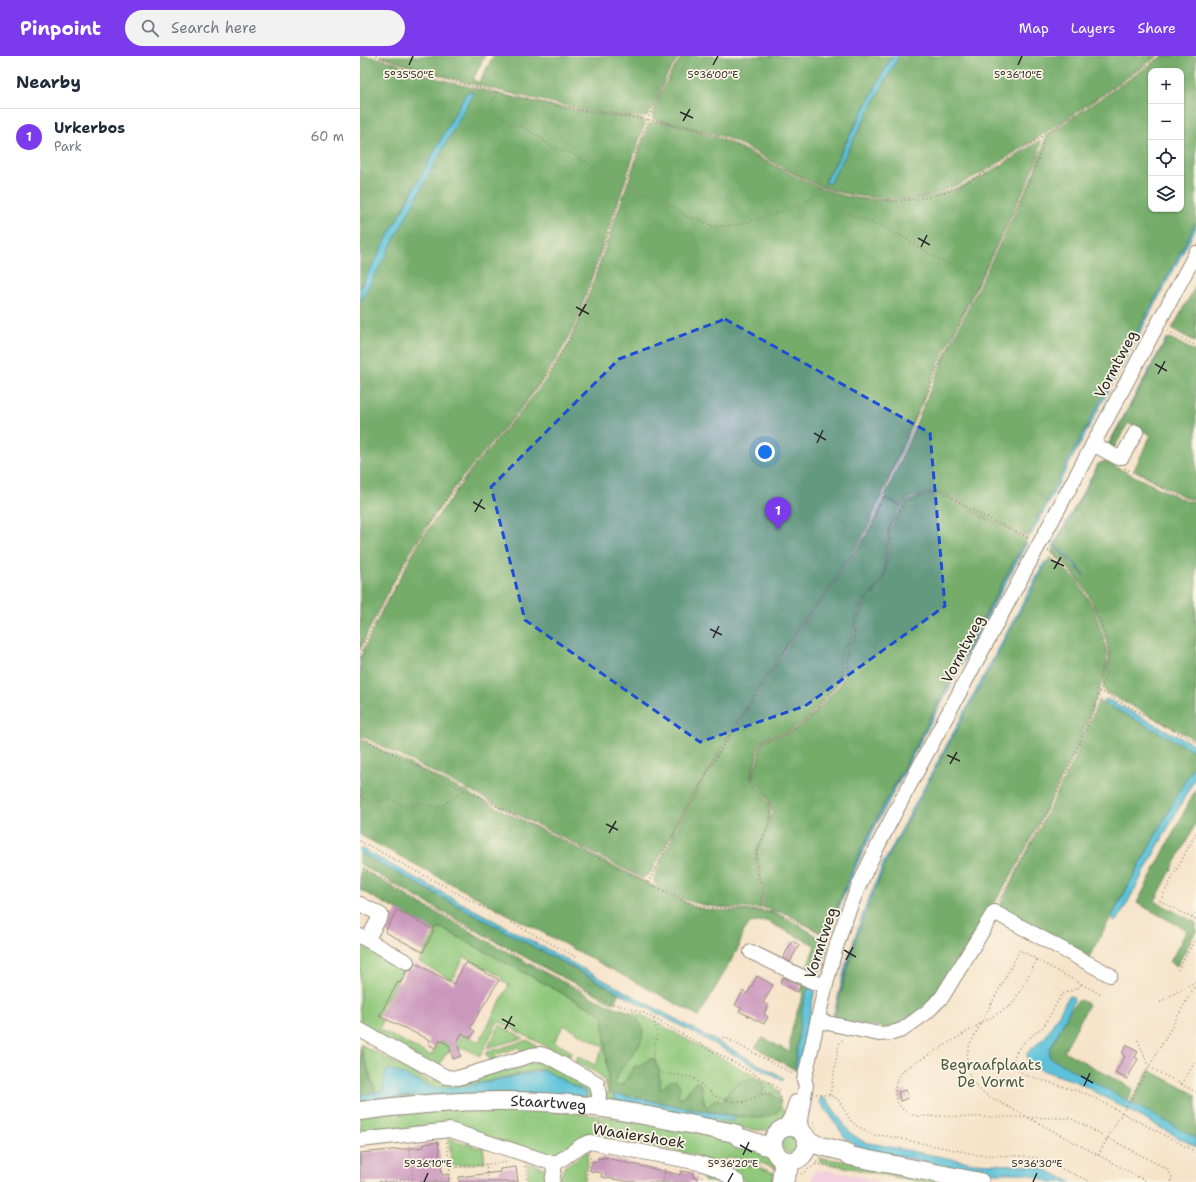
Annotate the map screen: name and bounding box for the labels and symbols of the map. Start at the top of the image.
text: 5°35'50"E [384,68,434,81]
text: 5°36'00"E [688,68,738,81]
text: 5°36'10"E [994,68,1042,81]
street label: Vormtweg [1090,327,1142,401]
your location [755,442,775,462]
pin: 1 [765,497,791,530]
street label: Vormtweg [937,612,989,686]
street label: Vormtweg [800,905,842,981]
park label: Begraafplaats De Vormt [940,1055,1042,1092]
street label: Staartweg [510,1091,588,1116]
street label: Waaiershoek [591,1119,687,1153]
text: 5°36'10"E [404,1157,452,1170]
text: 5°36'20"E [708,1157,758,1170]
text: 5°36'30"E [1012,1157,1062,1170]

